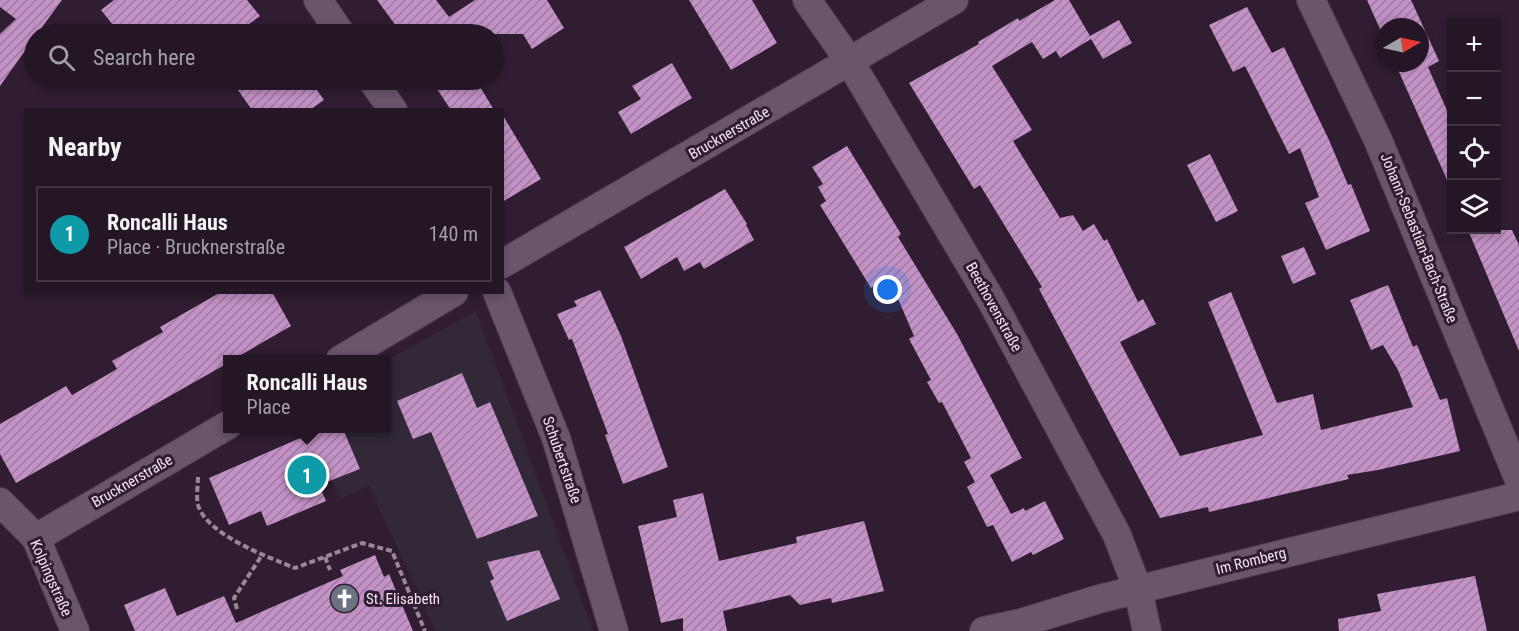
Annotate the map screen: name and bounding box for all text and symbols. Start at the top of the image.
north arrow [1375,18,1429,72]
map controls [1447,18,1501,234]
button: + [1447,18,1501,72]
search box [24,24,504,90]
icon: search [45,41,78,74]
text: Search here [93,45,195,70]
button: − [1447,72,1501,126]
street label: Brucknerstraße [685,103,773,163]
button: locate [1447,126,1501,180]
text: Nearby [48,132,122,162]
street label: Johann-Sebastian-Bach-Straße [1377,150,1461,326]
button: layers [1447,180,1501,234]
text: Roncalli Haus [107,210,228,235]
text: 1 [64,222,75,246]
text: 140 m [429,222,478,246]
text: Place · Brucknerstraße [107,235,285,259]
street label: Beethovenstraße [962,259,1026,355]
your location [873,275,902,304]
popup [223,355,391,433]
text: Roncalli Haus [247,370,367,395]
text: Place [247,395,290,419]
street label: Schubertstraße [539,414,585,506]
street label: Brucknerstraße [88,451,176,511]
pin: 1 [288,452,326,498]
street label: Kolpingstraße [26,537,76,619]
street label: Im Romberg [1214,544,1288,578]
church icon: St. Elisabeth [329,583,361,615]
place label: St. Elisabeth [366,590,440,608]

